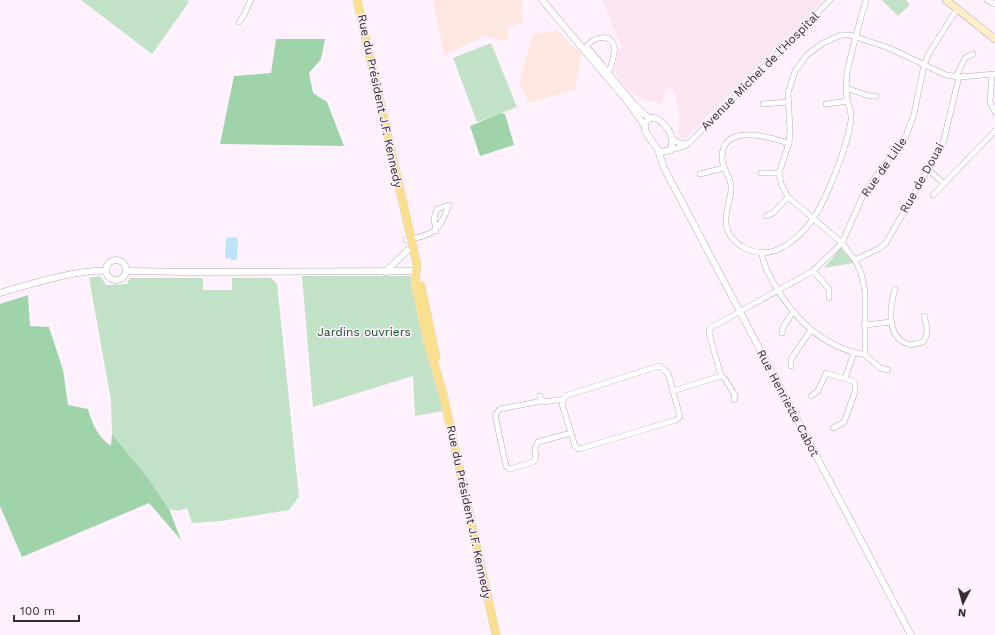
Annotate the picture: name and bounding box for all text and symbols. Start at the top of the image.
street label: Avenue Michel de l'Hospital [698,9,822,133]
street label: Rue du Président J.F. Kennedy [355,13,405,190]
street label: Rue de Lille [858,134,910,199]
street label: Rue de Douai [897,140,947,216]
park label: Jardins ouvriers [317,325,411,339]
street label: Rue Henriette Cabot [754,347,822,459]
street label: Rue du Président J.F. Kennedy [444,424,494,601]
north arrow [943,583,983,623]
scale bar [14,597,79,623]
text: 100 m [20,604,55,618]
text: N [957,606,967,619]

